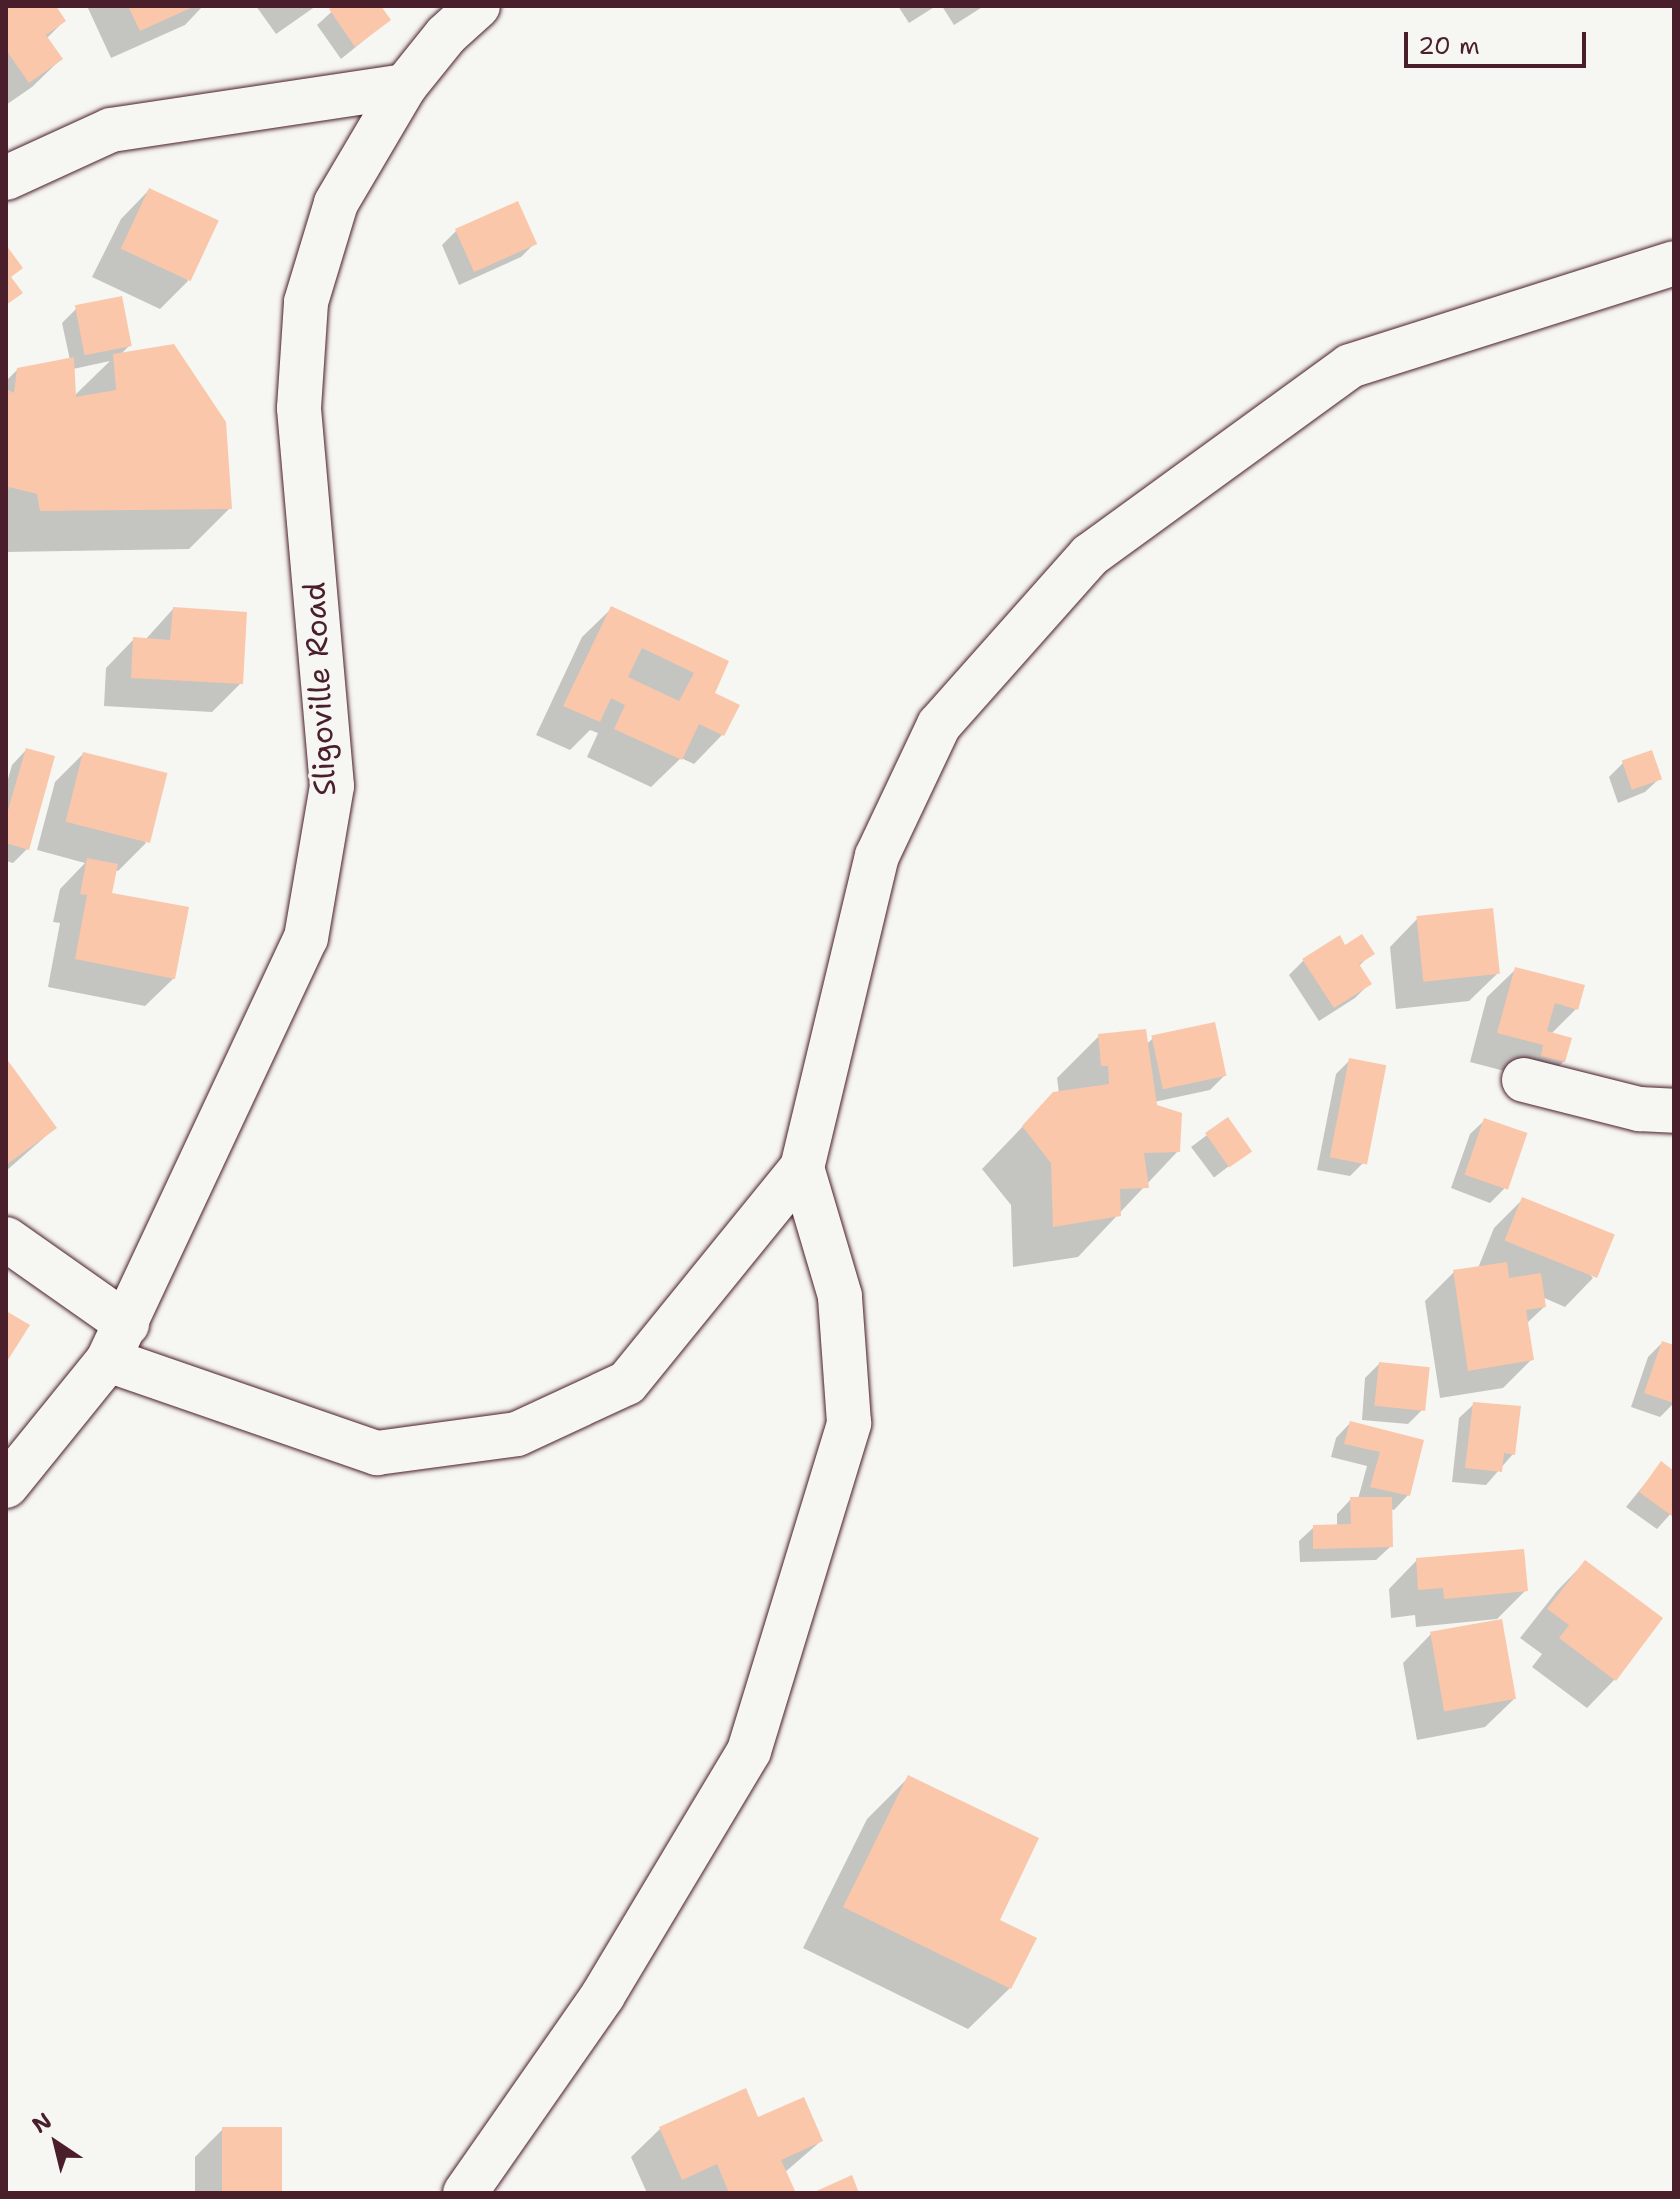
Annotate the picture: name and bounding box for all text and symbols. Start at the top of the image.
scale bar [1408,16,1590,66]
text: 20 m [1418,30,1480,62]
street label: Sligoville Road [296,581,344,797]
north arrow [16,2103,96,2183]
text: N [26,2106,57,2140]

